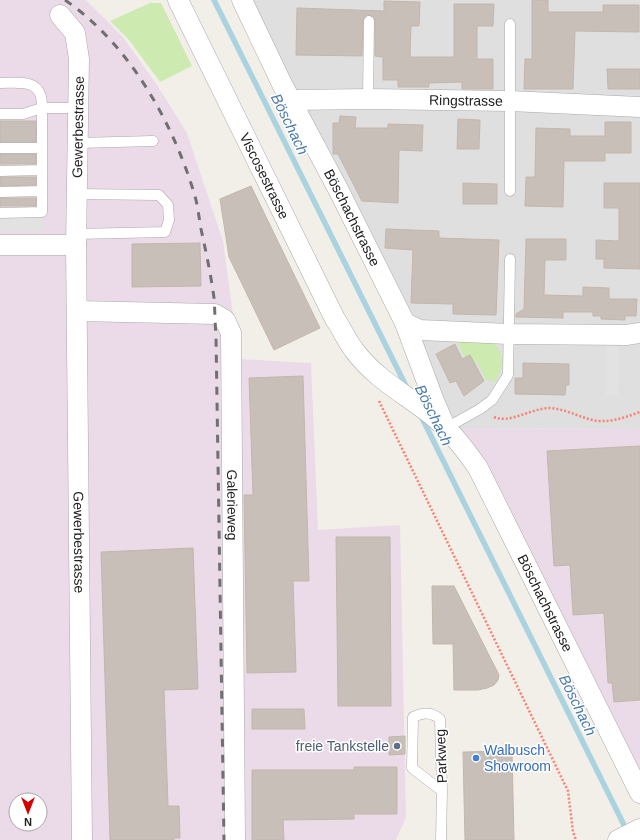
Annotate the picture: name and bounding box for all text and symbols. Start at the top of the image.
street label: Gewerbestrasse [69,76,87,178]
water label: Böschach [268,91,312,157]
street label: Ringstrasse [429,92,503,109]
street label: Viscosestrasse [237,130,293,222]
street label: Böschachstrasse [321,166,383,269]
water label: Böschach [412,382,456,448]
street label: Galerieweg [224,469,241,541]
street label: Gewerbestrasse [70,491,88,594]
street label: Böschachstrasse [514,552,576,654]
water label: Böschach [556,672,600,738]
street label: Parkweg [432,729,450,783]
place label: freie Tankstelle [296,738,389,754]
marker: freie Tankstelle [392,741,402,751]
place label: Walbusch Showroom [484,742,551,774]
marker: Walbusch Showroom [471,753,481,763]
north arrow [8,792,48,832]
text: N [24,816,32,828]

